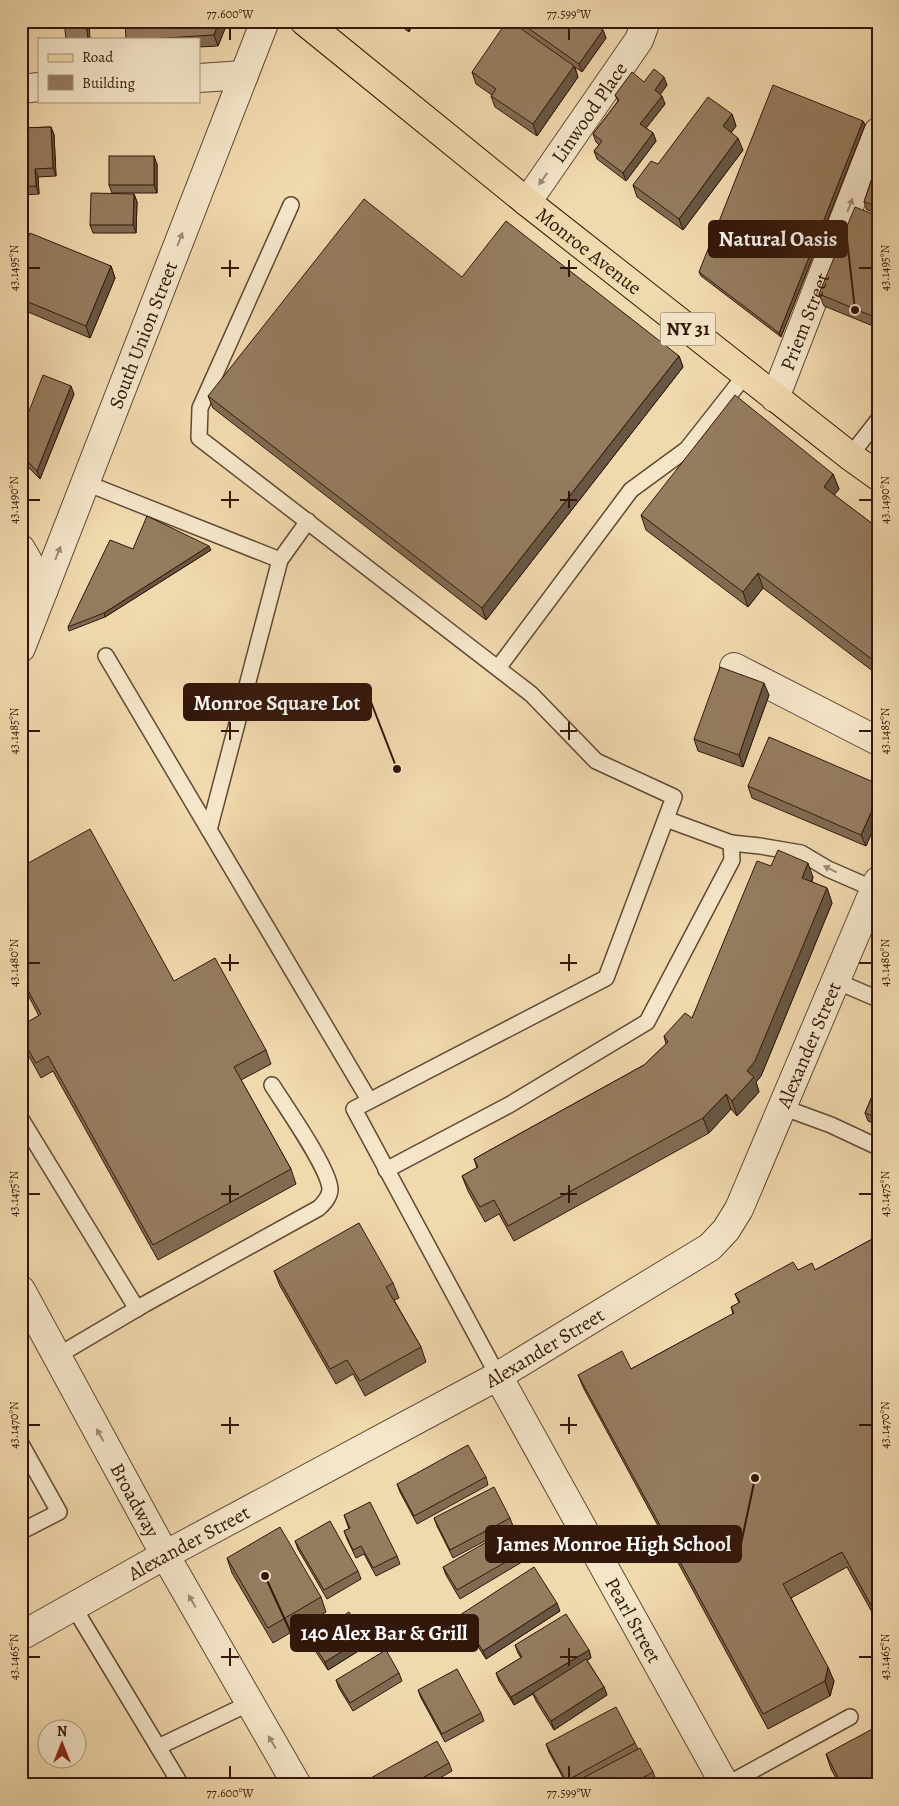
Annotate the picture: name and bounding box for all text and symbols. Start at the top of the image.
text: 77.600°W [207,6,254,22]
text: 77.599°W [547,6,592,22]
legend [38,38,200,102]
text: Road [82,47,114,67]
street label: Linwood Place [545,56,633,168]
text: Building [82,73,135,93]
one-way arrow [538,172,548,186]
one-way arrow [846,198,854,213]
street label: Monroe Avenue [530,201,647,301]
callout: Natural Oasis [709,221,847,257]
text: Natural Oasis [719,225,837,253]
one-way arrow [177,232,185,246]
text: 43.1495°N [6,244,22,291]
text: 43.1495°N [877,244,893,291]
street label: South Union Street [102,257,184,413]
street label: Priem Street [773,268,836,374]
road number: NY 31 [660,312,716,346]
text: 43.1490°N [6,476,22,524]
text: 43.1490°N [877,476,893,524]
one-way arrow [54,545,62,560]
callout: Monroe Square Lot [184,684,371,720]
text: Monroe Square Lot [194,689,360,717]
text: 43.1485°N [6,707,22,754]
text: 43.1485°N [877,707,893,754]
one-way arrow [823,865,837,873]
text: 43.1480°N [6,939,22,987]
text: 43.1480°N [877,939,893,987]
street label: Alexander Street [770,977,848,1113]
text: 43.1475°N [6,1171,22,1217]
text: 43.1475°N [877,1171,893,1217]
street label: Alexander Street [480,1301,610,1394]
text: 43.1470°N [6,1401,22,1449]
text: 43.1470°N [877,1401,893,1449]
one-way arrow [96,1428,104,1442]
street label: Broadway [104,1458,167,1543]
street label: Alexander Street [122,1498,255,1587]
callout: James Monroe High School [486,1526,741,1562]
text: James Monroe High School [497,1530,732,1558]
street label: Pearl Street [599,1572,668,1668]
one-way arrow [188,1594,196,1609]
callout: 140 Alex Bar & Grill [291,1615,478,1651]
text: 140 Alex Bar & Grill [300,1619,468,1647]
text: 43.1465°N [6,1633,22,1680]
text: 43.1465°N [877,1633,893,1680]
north arrow [38,1718,88,1768]
text: N [57,1722,67,1741]
one-way arrow [268,1736,277,1749]
text: 77.600°W [207,1785,254,1801]
text: 77.599°W [547,1785,592,1801]

